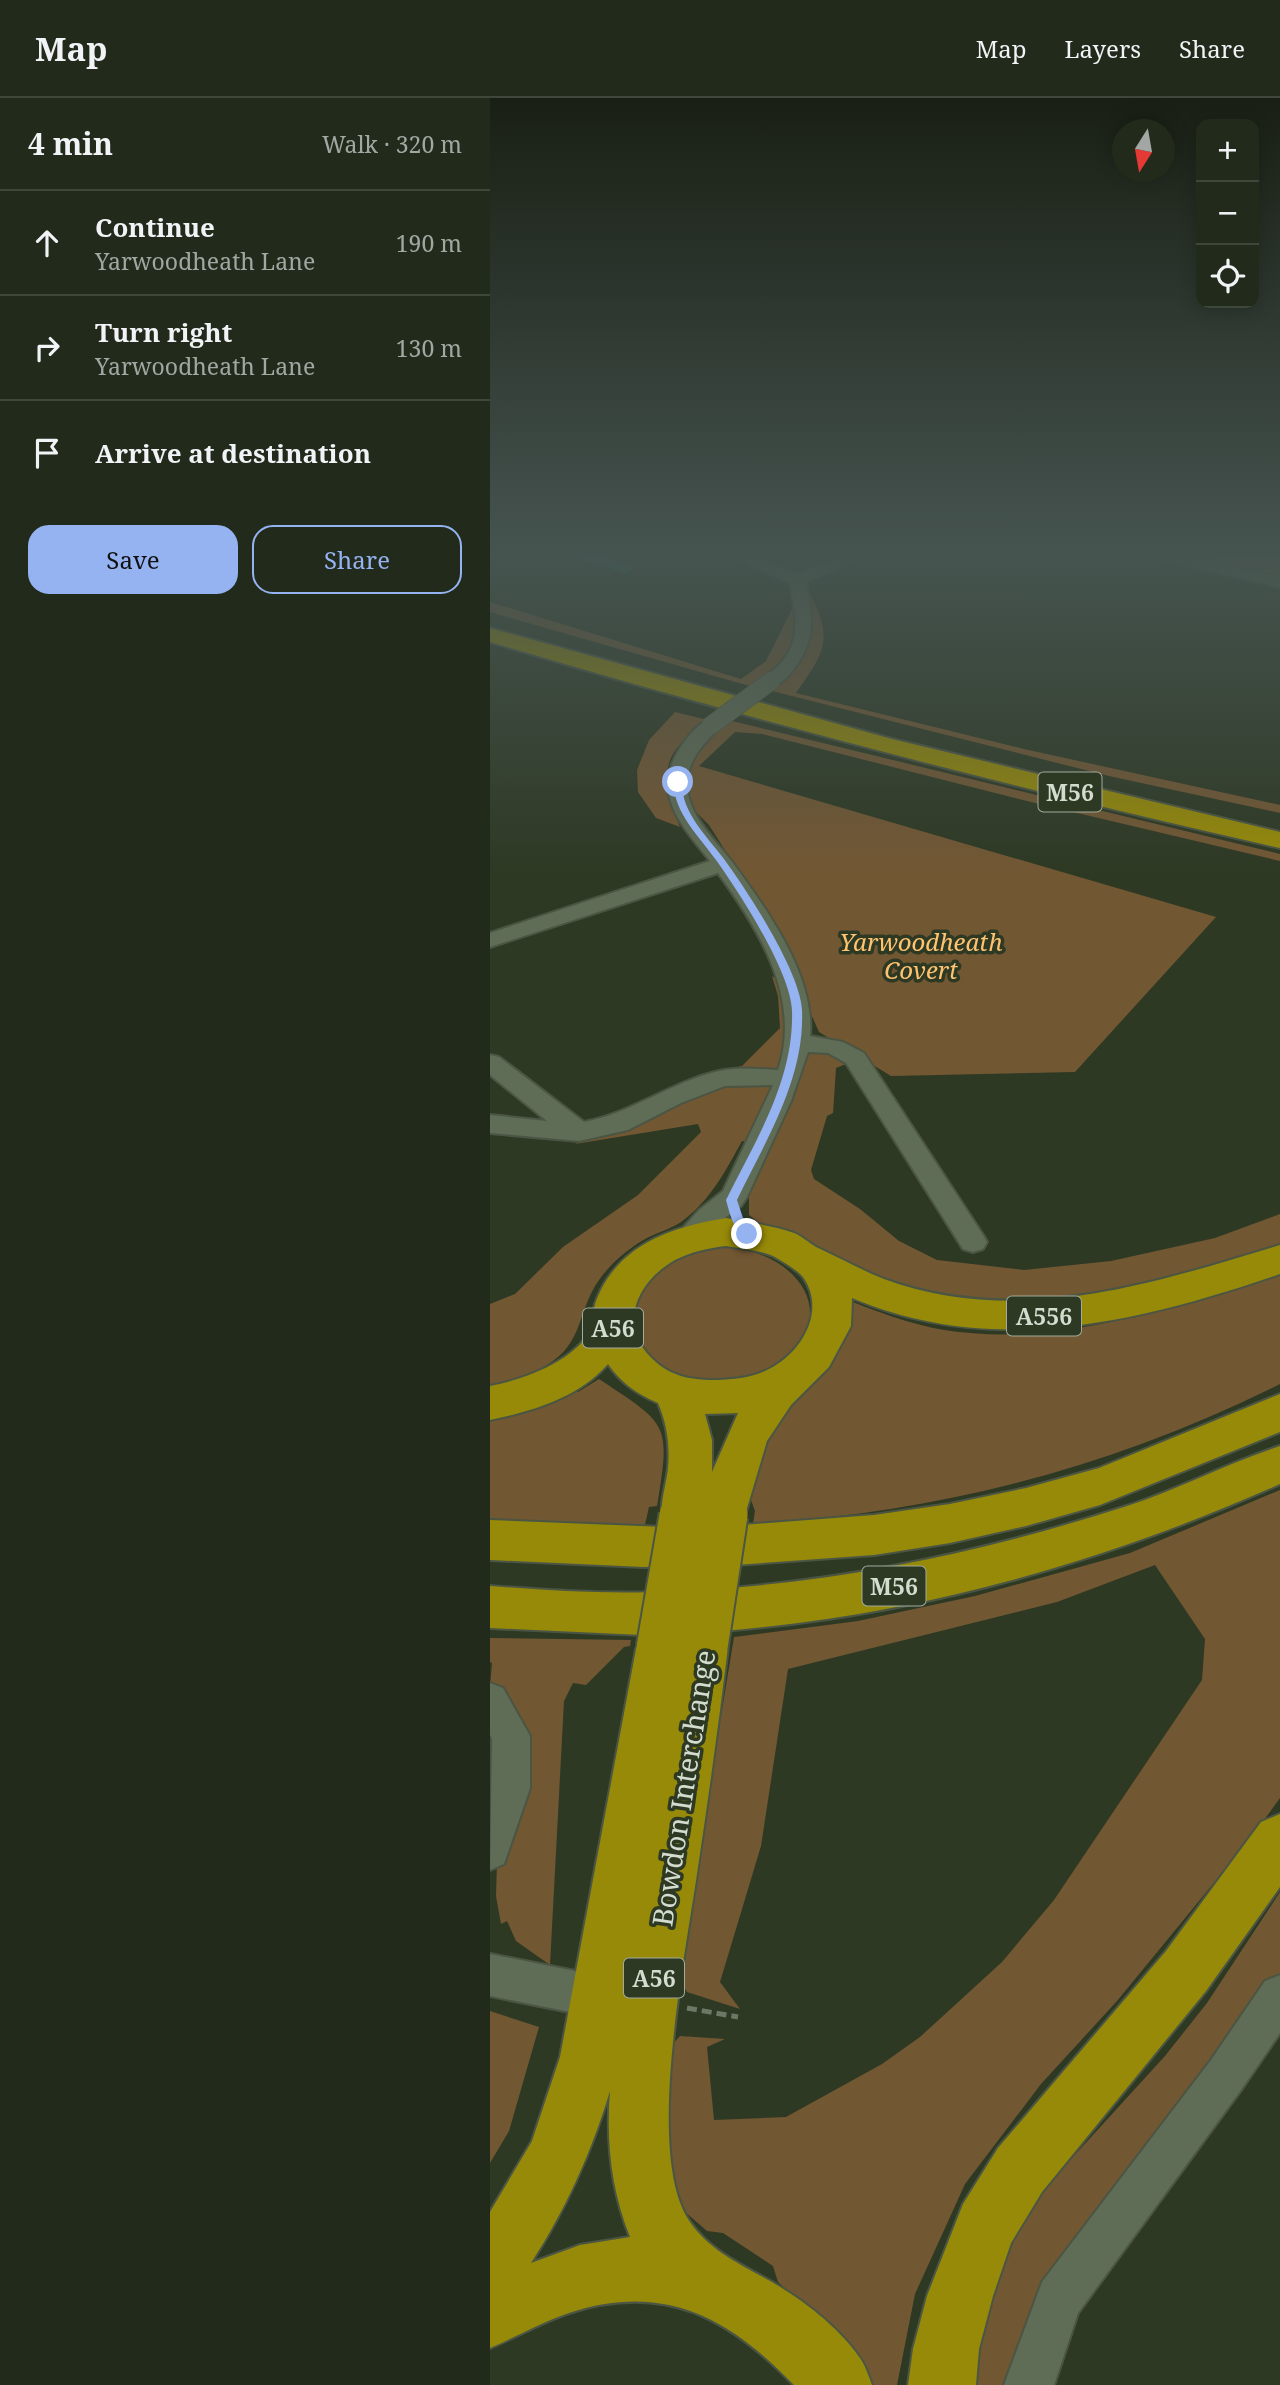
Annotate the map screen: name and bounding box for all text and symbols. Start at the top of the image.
text: Map [35,26,108,71]
text: Map [976,32,1027,65]
text: Layers [1065,32,1141,65]
text: Share [1179,32,1245,65]
north arrow [1112,119,1175,182]
map controls [1196,119,1259,308]
button: + [1196,119,1259,182]
text: 4 min [28,123,113,164]
text: Walk · 320 m [322,128,462,160]
button: − [1196,182,1259,245]
text: Continue [95,209,215,245]
icon: ahead [28,224,66,262]
text: 190 m [396,227,462,259]
text: Yarwoodheath Lane [95,245,315,277]
button: locate [1196,245,1259,308]
text: Turn right [95,314,232,350]
icon: right [28,329,66,367]
text: 130 m [396,332,462,364]
text: Yarwoodheath Lane [95,350,315,382]
icon: arrive [28,434,66,472]
text: Arrive at destination [95,435,371,471]
button: Save [28,525,238,594]
button: Share [252,525,462,594]
route start [662,766,693,797]
road number: M56 [1038,772,1102,812]
park label: Yarwoodheath Covert [839,925,1003,986]
route end [731,1218,762,1249]
road number: A556 [1007,1296,1081,1336]
road number: A56 [583,1308,643,1348]
road number: M56 [862,1567,926,1606]
street label: Bowdon Interchange [642,1647,724,1929]
road number: A56 [624,1958,684,1997]

